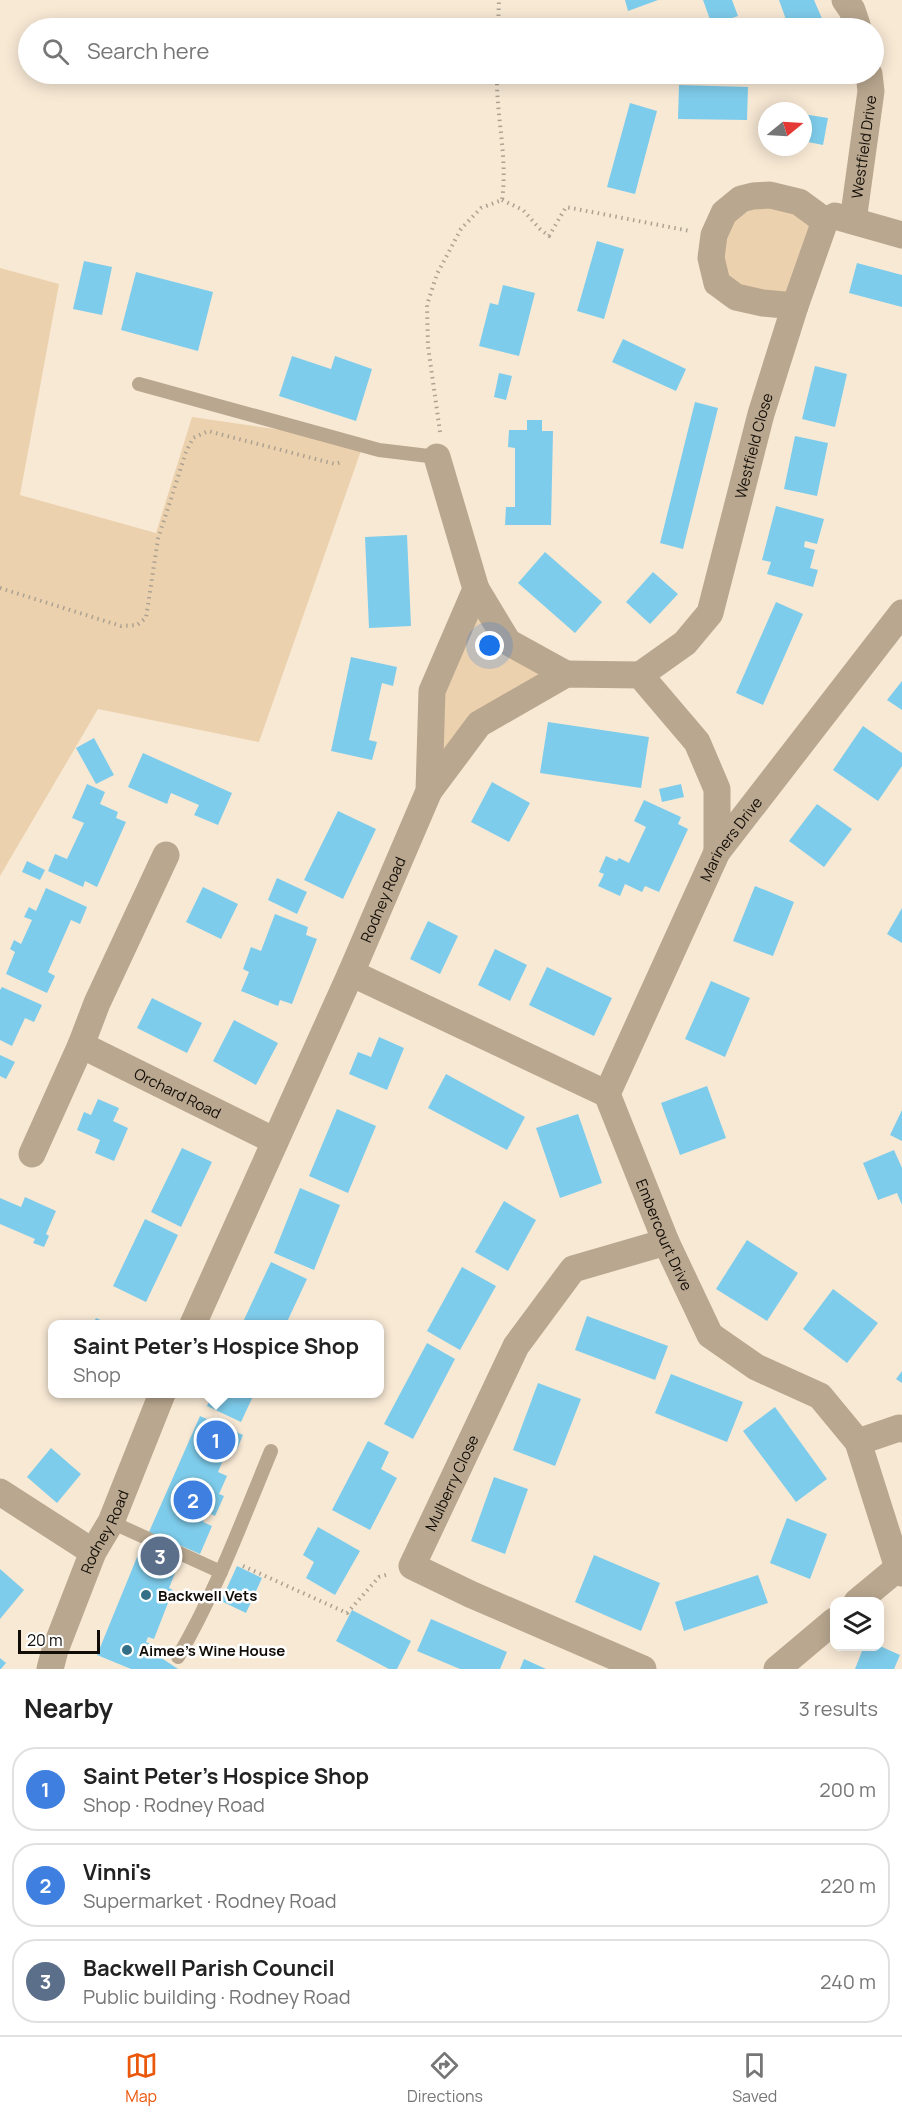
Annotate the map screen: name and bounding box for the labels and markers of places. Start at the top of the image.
pin: 1 [196,1418,236,1462]
pin: 2 [174,1478,212,1522]
pin: 3 [140,1534,180,1578]
place label: Backwell Vets [158,1585,257,1606]
marker: Backwell Vets [139,1588,153,1602]
place label: Aimee's Wine House [139,1640,285,1661]
marker: Aimee's Wine House [120,1643,134,1657]

